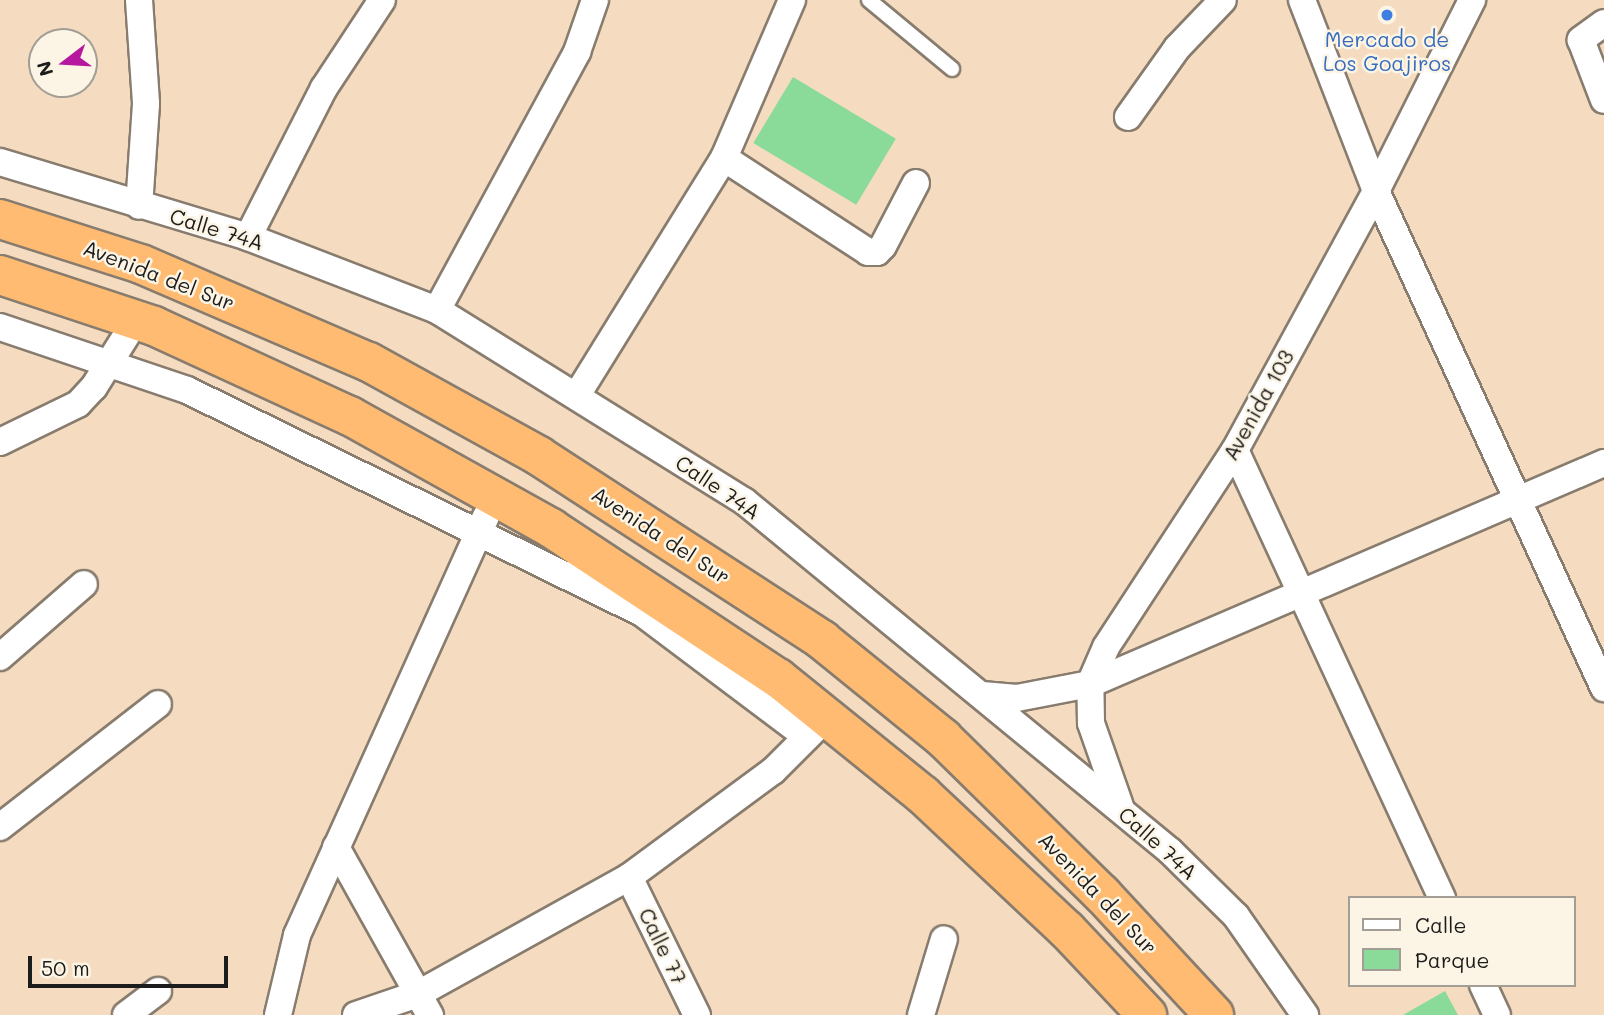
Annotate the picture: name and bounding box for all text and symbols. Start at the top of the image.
marker: Mercado de Los Goajiros [1379,7,1395,23]
place label: Mercado de Los Goajiros [1323,26,1451,76]
north arrow [28,28,98,98]
text: N [30,58,58,79]
street label: Calle 74A [167,203,267,255]
street label: Avenida del Sur [80,235,238,315]
street label: Avenida 103 [1217,345,1299,465]
street label: Calle 74A [671,449,765,525]
street label: Avenida del Sur [587,481,735,589]
street label: Calle 74A [1114,801,1202,885]
street label: Avenida del Sur [1033,827,1163,959]
legend [1348,896,1576,987]
street label: Calle 77 [634,904,692,988]
text: Calle [1415,911,1467,938]
scale bar [32,942,231,986]
text: Parque [1415,946,1489,973]
text: 50 m [41,954,90,981]

